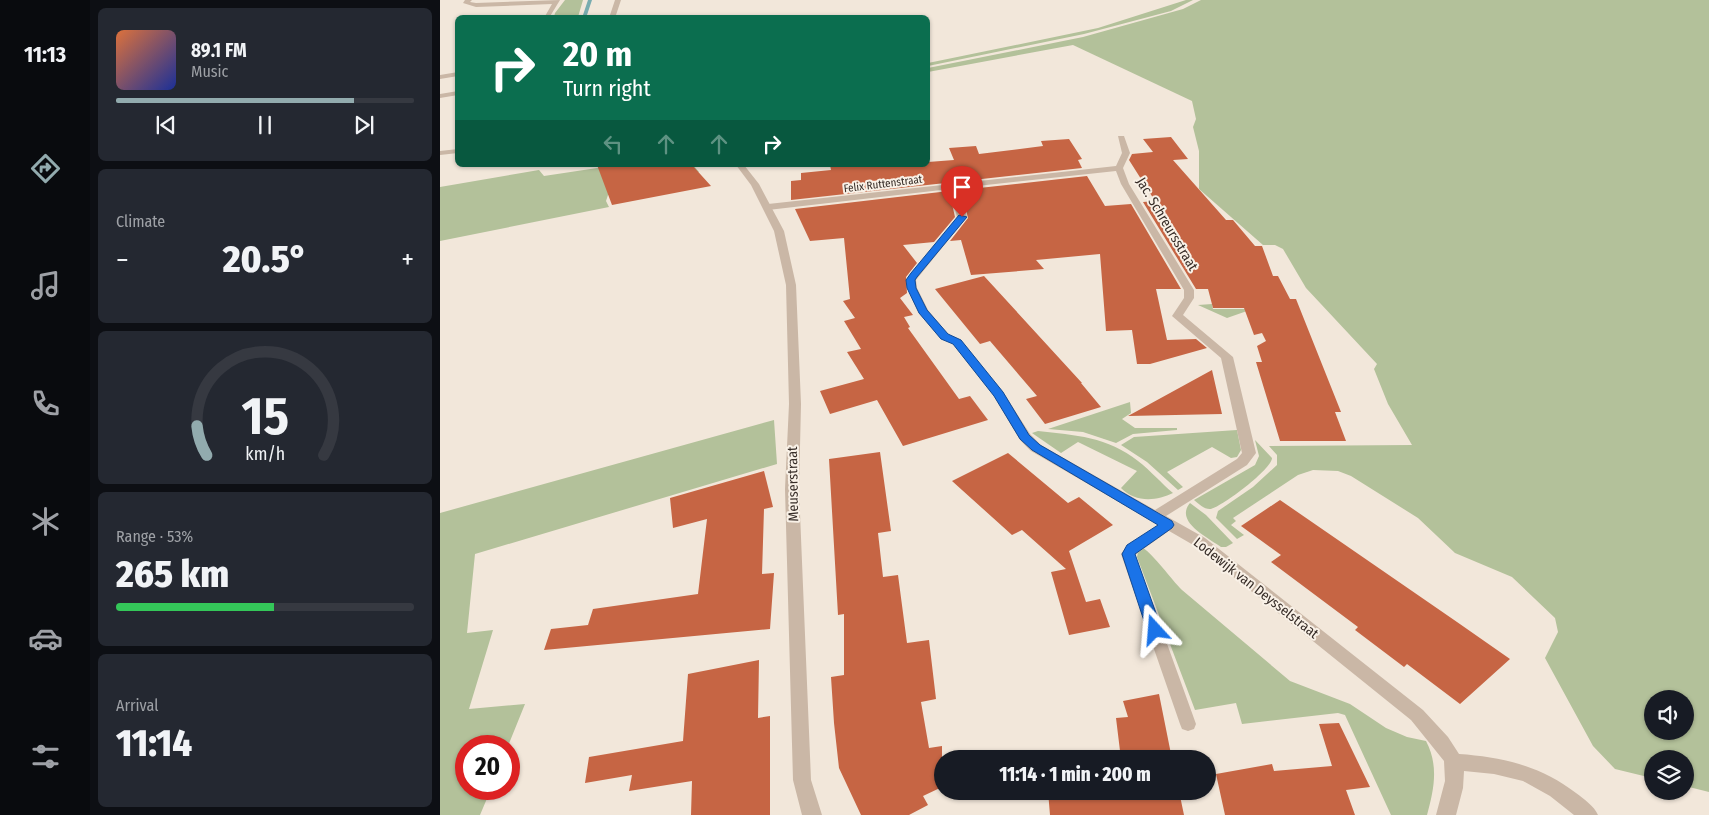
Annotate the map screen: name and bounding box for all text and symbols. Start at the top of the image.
text: 20 m [563,33,632,75]
icon: right [480,35,545,100]
text: 89.1 FM [191,39,247,62]
text: 11:13 [24,41,66,68]
text: Music [191,62,228,81]
text: Turn right [563,75,651,102]
icon: previous [152,111,180,139]
icon: pause [251,111,279,139]
icon: next [350,111,378,139]
icon: left [599,130,627,158]
icon: ahead [652,130,680,158]
icon: ahead [705,130,733,158]
icon: right [758,130,786,158]
icon: directions [28,151,63,186]
pin [941,166,983,217]
street label: Felix Ruttenstraat [843,173,923,195]
icon: arrive [948,173,976,201]
street label: Jac. Schreursstraat [1132,174,1202,274]
text: Climate [116,212,165,231]
text: 20.5° [223,236,307,282]
text: − [116,243,129,276]
text: + [401,243,414,276]
icon: music [28,268,63,303]
text: 15 [241,385,289,448]
icon: phone [28,386,63,421]
text: km/h [245,443,285,465]
street label: Meuserstraat [784,446,802,522]
icon: climate [28,504,63,539]
text: Range · 53% [116,527,193,546]
street label: Lodewijk van Deysselstraat [1190,534,1322,642]
text: 265 km [116,551,229,597]
position arrow [1128,603,1180,655]
icon: car [28,621,63,656]
map controls [1644,690,1694,800]
button: sound [1644,690,1694,740]
text: Arrival [116,696,158,715]
text: 11:14 [116,720,192,766]
speed limit sign: 20 [455,735,520,800]
icon: filters [28,739,63,774]
button: layers [1644,750,1694,800]
text: 11:14 · 1 min · 200 m [999,763,1151,786]

